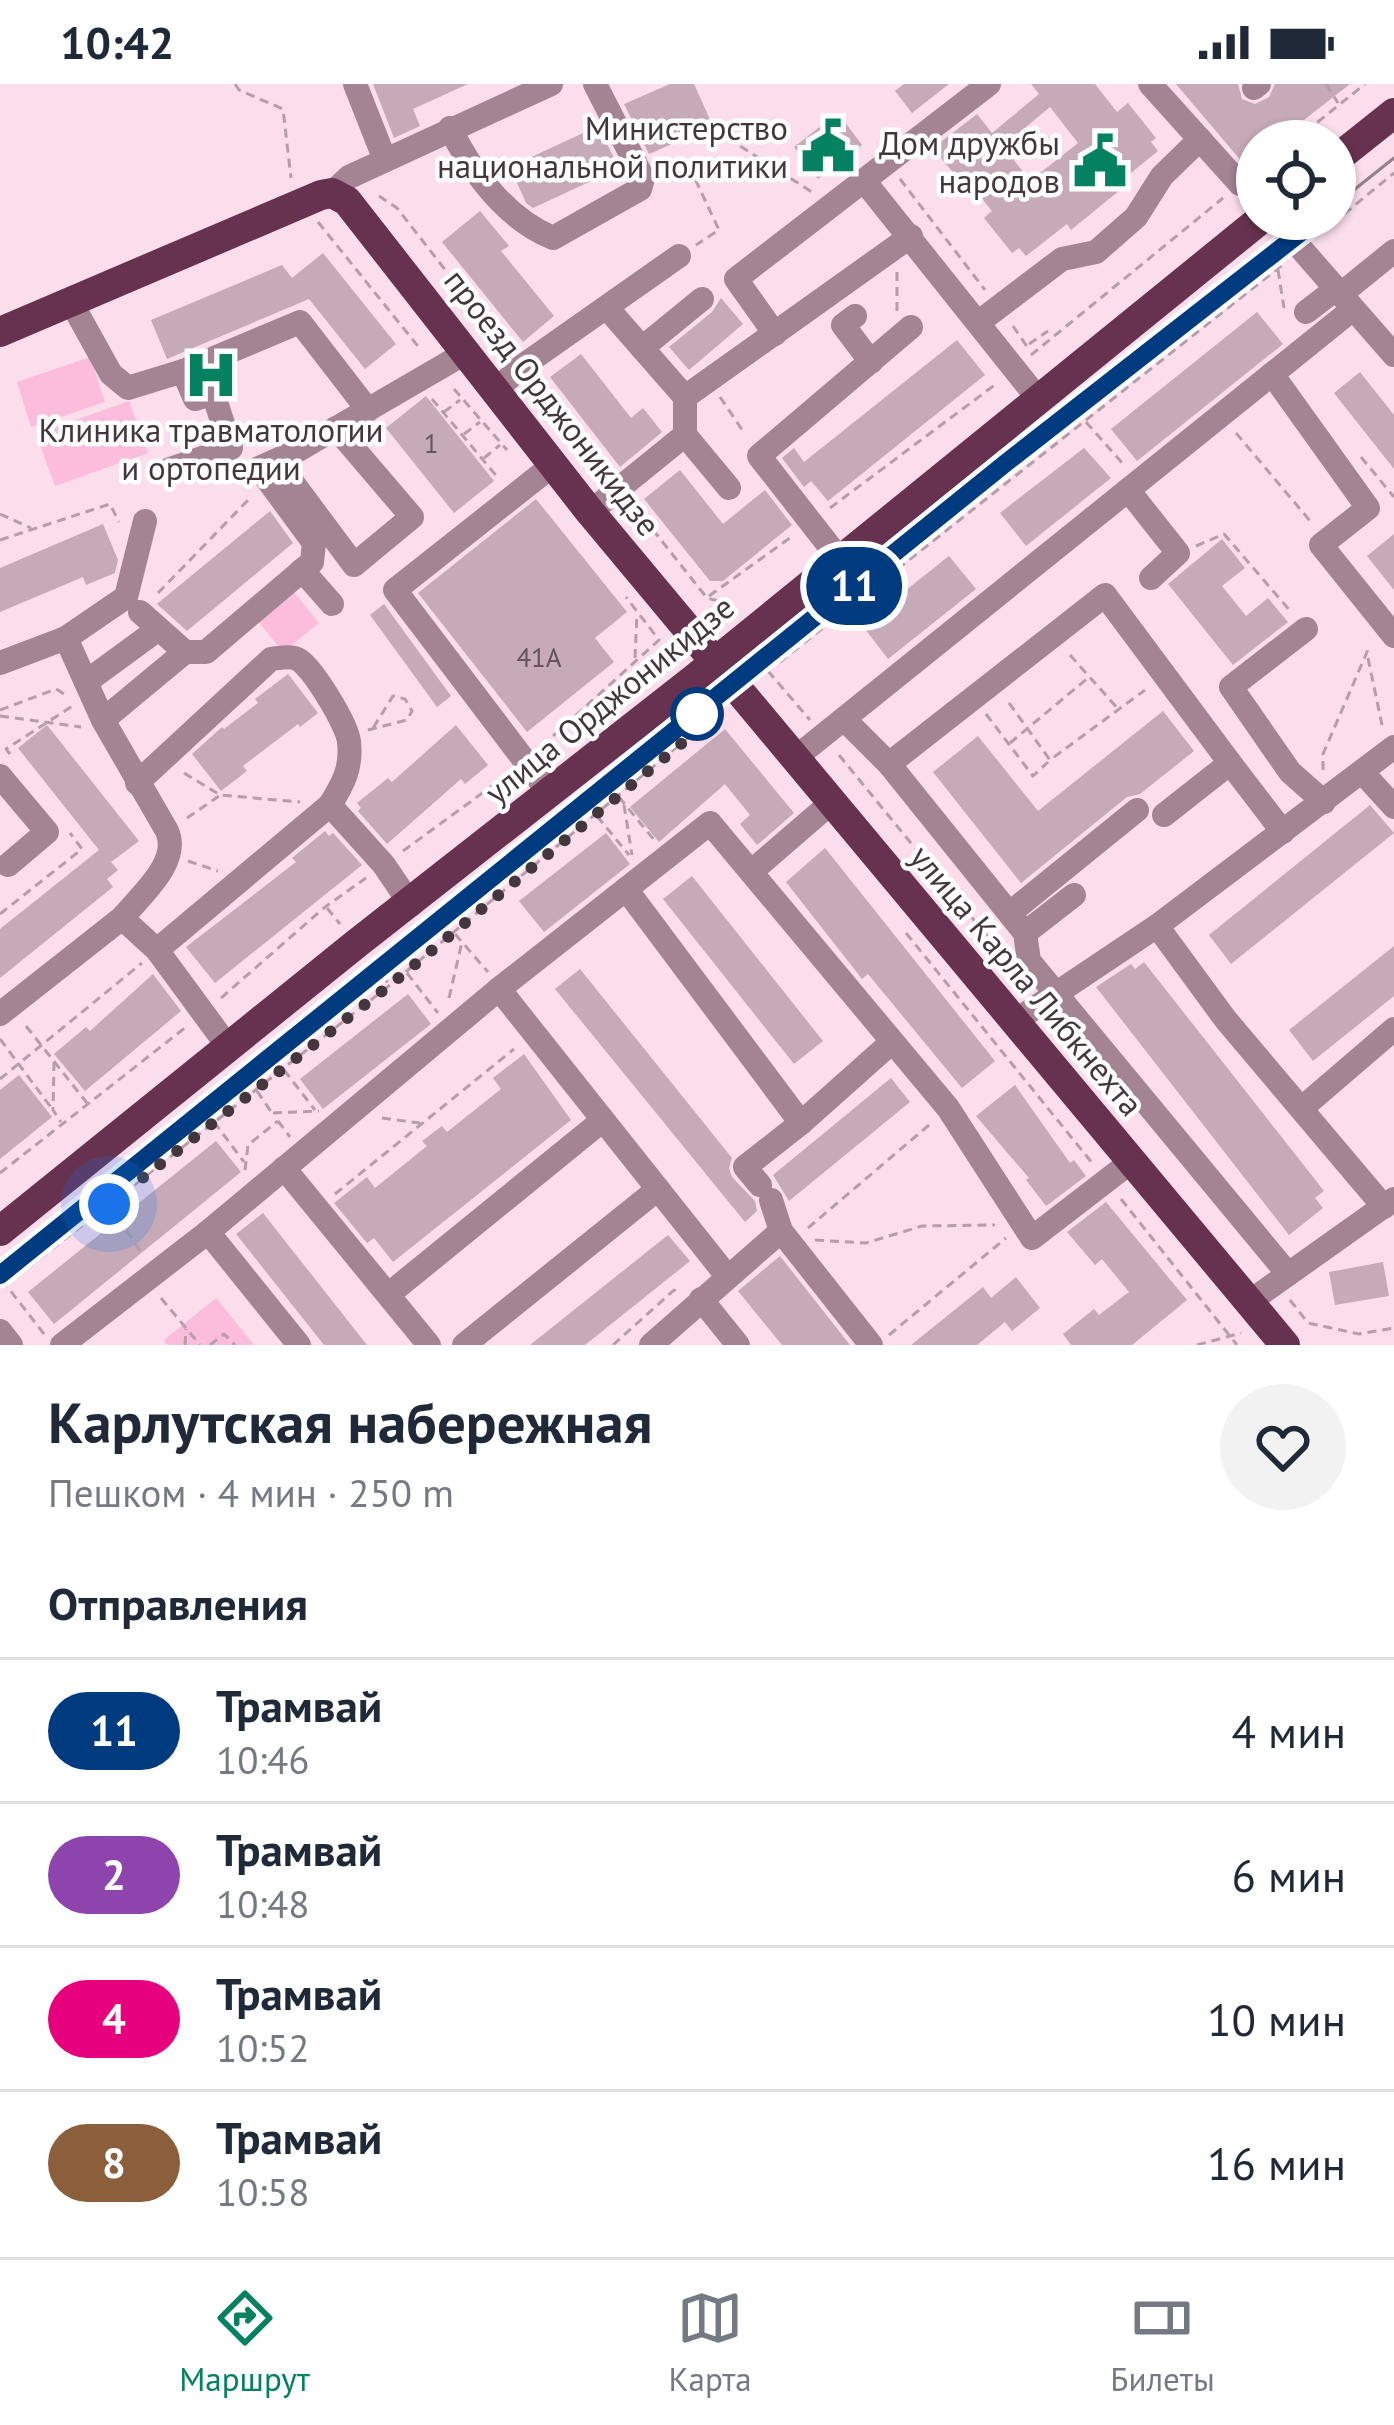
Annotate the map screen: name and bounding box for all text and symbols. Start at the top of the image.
text: 10:42 [60,13,174,71]
place label: Министерство национальной политики [437,106,788,187]
public building icon: Министерство национальной политики [799,117,857,175]
map controls [1236,120,1356,240]
button: locate [1236,120,1356,240]
place label: Дом дружбы народов [879,121,1060,202]
public building icon: Дом дружбы народов [1071,132,1129,190]
street label: проезд Орджоникидзе [435,260,671,544]
hospital icon: Клиника травматологии и ортопедии [182,346,240,404]
place label: Клиника травматологии и ортопедии [39,408,383,489]
house number: 1 [424,426,438,460]
line badge: 11 [800,547,908,625]
text: 11 [830,558,878,613]
street label: улица Орджоникидзе [475,585,743,813]
house number: 41А [516,640,562,674]
unlabelled marker [672,689,722,739]
street label: улица Карла Либкнехта [901,836,1153,1124]
your location [79,1174,139,1234]
button: heart [1220,1384,1346,1510]
text: Карлутская набережная [48,1385,652,1459]
text: Пешком · 4 мин · 250 m [48,1467,454,1518]
text: Отправления [48,1574,308,1632]
text: Трамвай [216,1676,382,1734]
text: 4 мин [1232,1702,1346,1760]
text: 11 [90,1703,138,1758]
text: 10:46 [216,1734,310,1785]
text: Трамвай [216,1820,382,1878]
text: 6 мин [1232,1846,1346,1904]
text: 2 [102,1847,126,1902]
text: 10:48 [216,1878,310,1929]
text: Трамвай [216,1964,382,2022]
text: 10 мин [1207,1990,1346,2048]
text: 4 [102,1991,126,2046]
text: 10:52 [216,2022,310,2073]
text: Трамвай [216,2108,382,2166]
text: 16 мин [1207,2134,1346,2192]
text: 8 [102,2135,126,2190]
text: 10:58 [216,2166,310,2217]
tab: Маршрут [179,2285,310,2400]
tab: Карта [668,2285,752,2400]
tab: Билеты [1110,2285,1215,2400]

